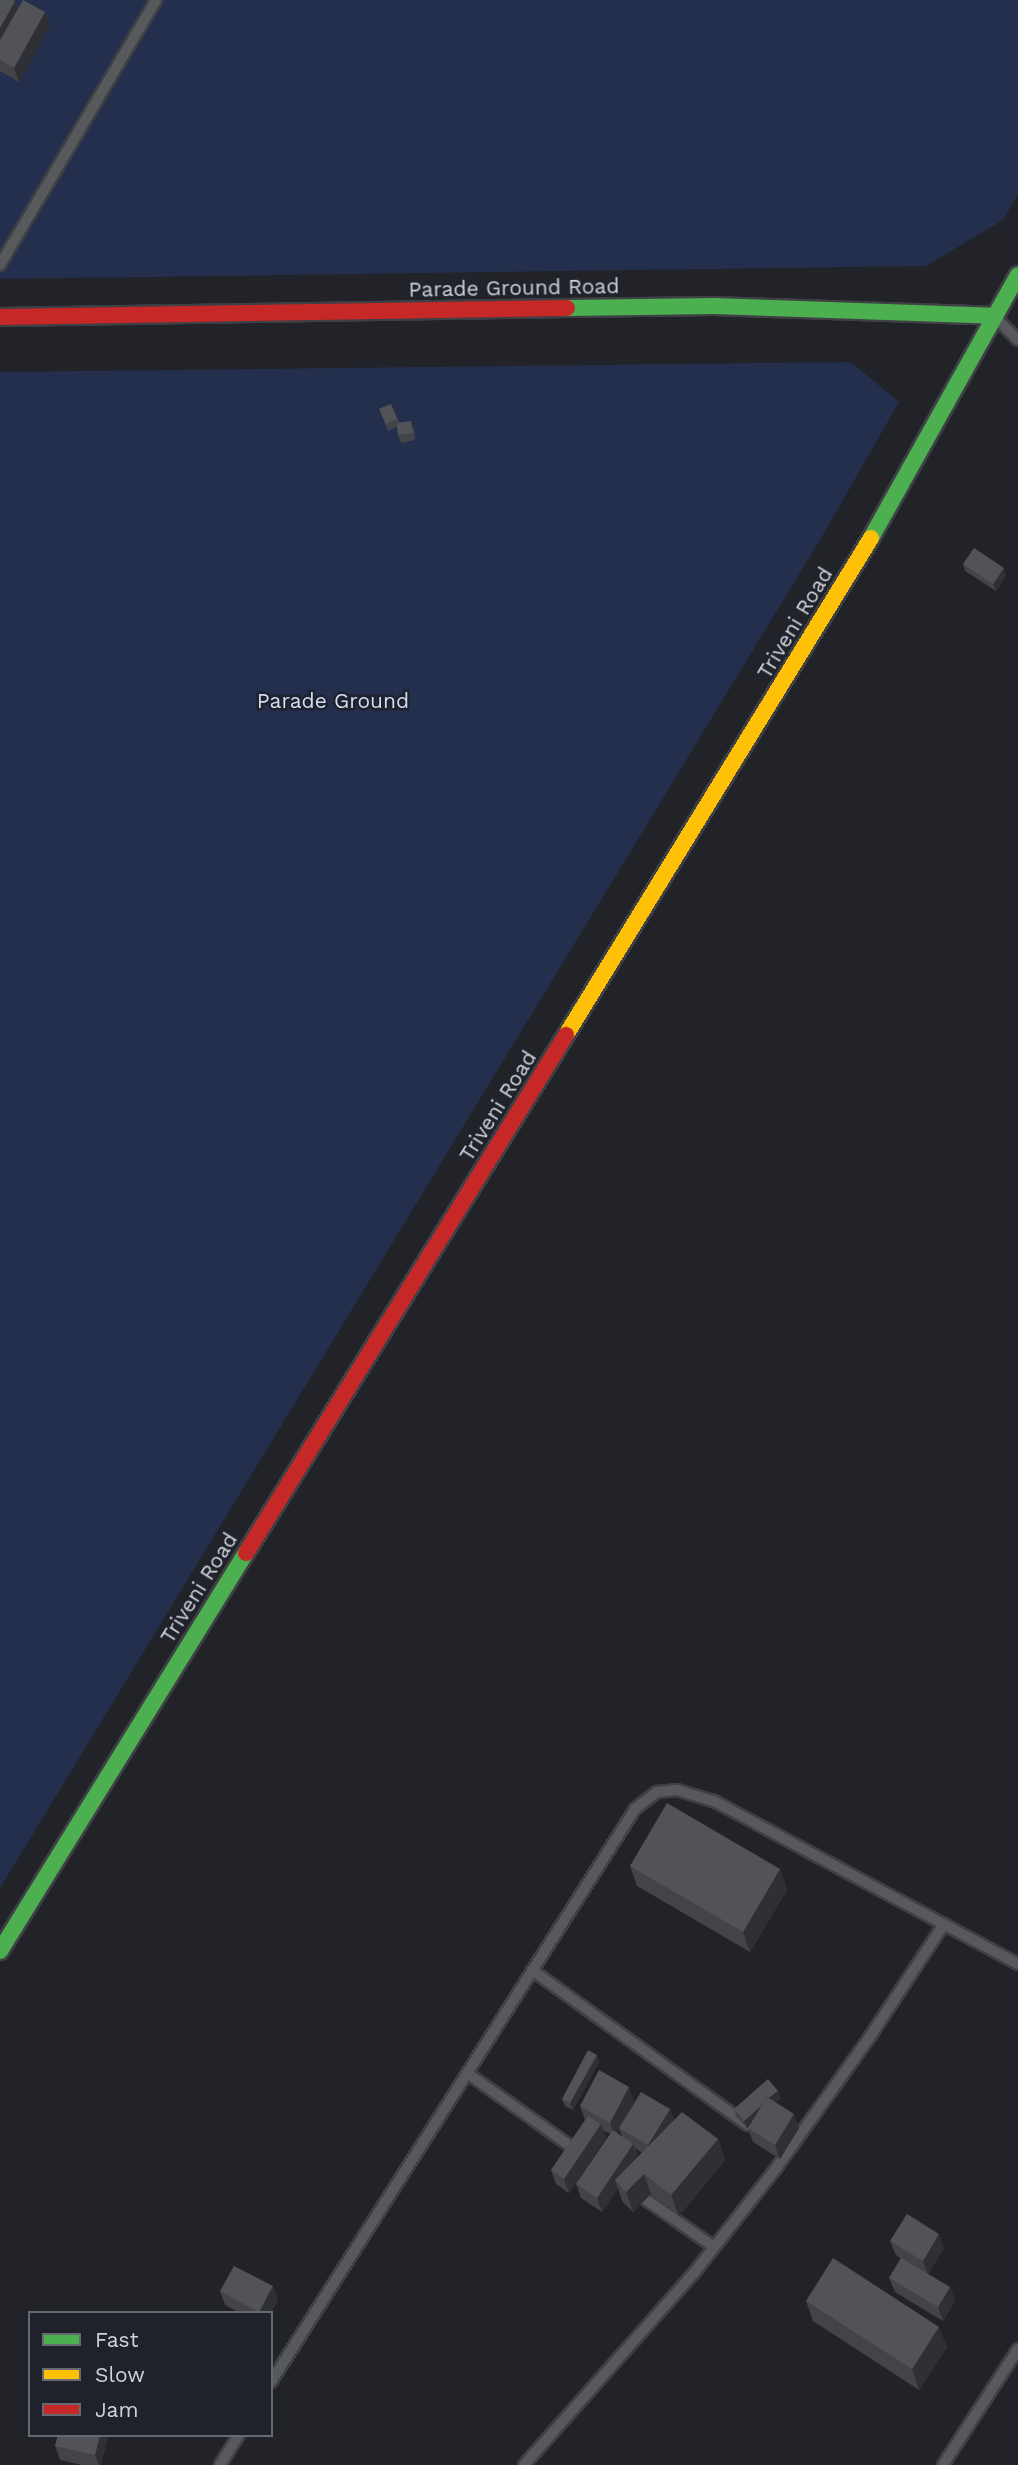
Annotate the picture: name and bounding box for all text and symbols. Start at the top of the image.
street label: Parade Ground Road [408,274,620,302]
street label: Triveni Road [752,563,838,683]
park label: Parade Ground [257,688,409,714]
street label: Triveni Road [454,1046,542,1166]
street label: Triveni Road [155,1528,243,1648]
legend [28,2311,273,2437]
text: Fast [95,2327,139,2352]
text: Slow [95,2362,145,2387]
text: Jam [95,2397,138,2422]

